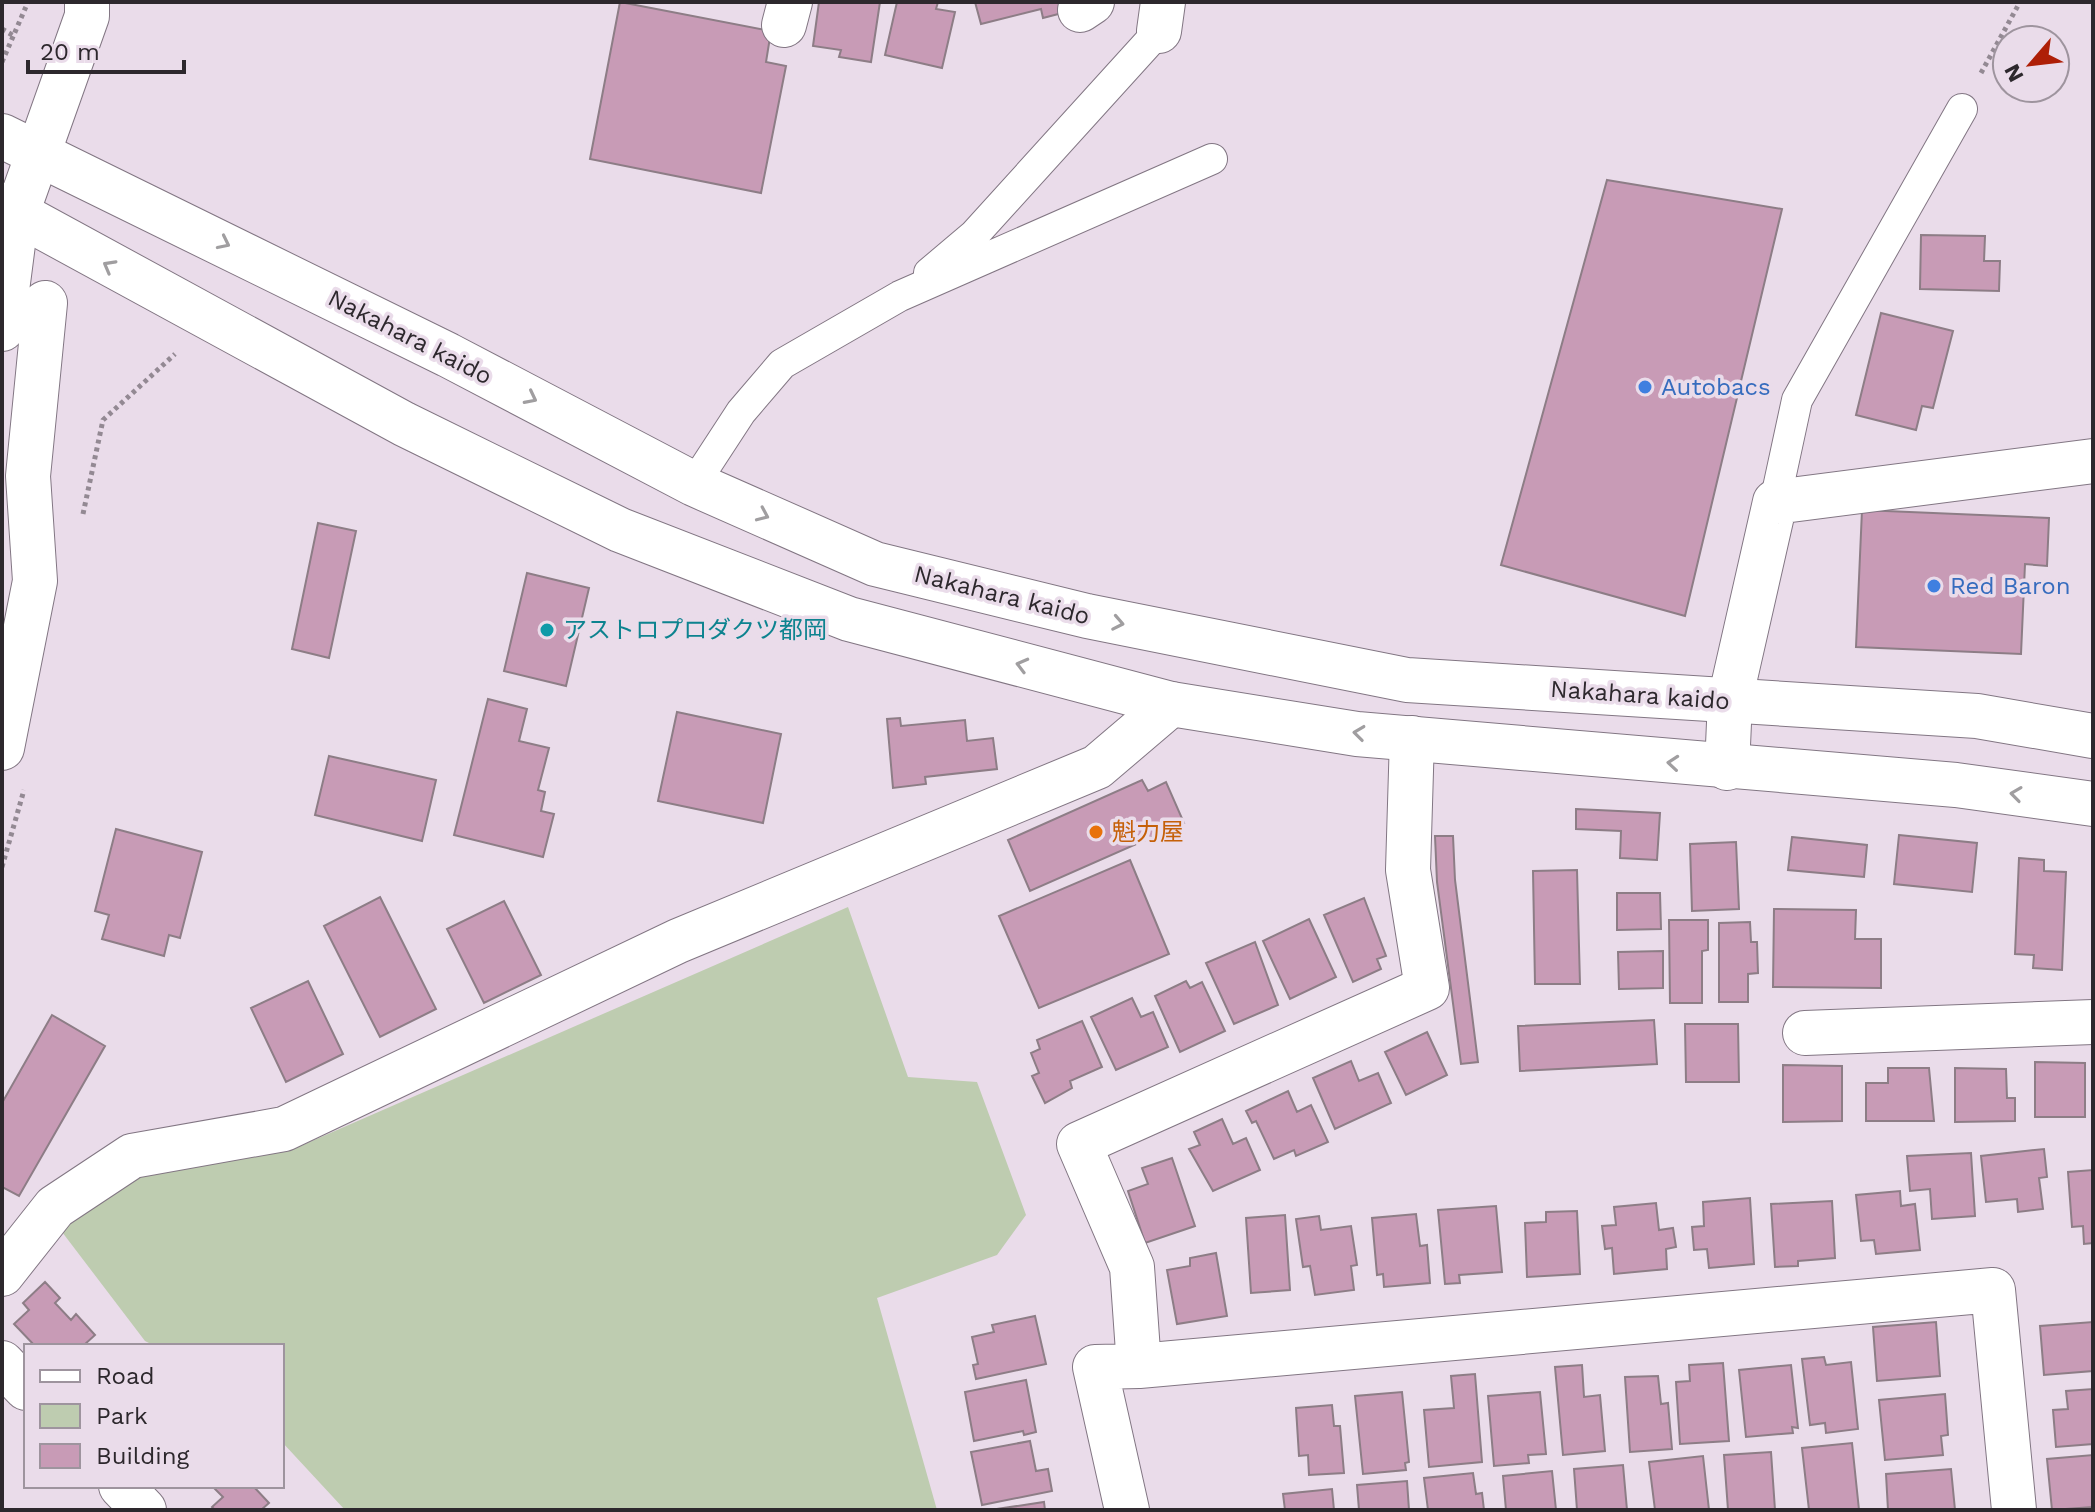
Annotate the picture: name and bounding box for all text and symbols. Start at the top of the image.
scale bar [28,24,184,74]
north arrow [1991,24,2071,104]
text: 20 m [40,38,100,66]
text: N [1999,60,2029,86]
one-way arrow [215,233,230,249]
one-way arrow [104,260,118,276]
street label: Nakahara kaido [323,284,497,390]
place label: Autobacs [1661,373,1771,401]
marker: Autobacs [1636,378,1654,396]
one-way arrow [522,389,537,404]
one-way arrow [755,505,769,521]
street label: Nakahara kaido [911,560,1093,630]
place label: Red Baron [1950,572,2071,600]
marker: Red Baron [1925,577,1943,595]
one-way arrow [1111,613,1124,630]
place label: アストロプロダクツ都岡 [563,616,827,644]
marker: アストロプロダクツ都岡 [538,621,556,639]
one-way arrow [1016,657,1029,674]
street label: Nakahara kaido [1549,675,1731,715]
one-way arrow [1352,725,1365,742]
one-way arrow [1666,754,1679,771]
one-way arrow [2009,786,2023,803]
place label: 魁力屋 [1112,818,1184,846]
marker: 魁力屋 [1087,823,1105,841]
legend [24,1344,284,1488]
text: Road [96,1362,155,1390]
text: Park [96,1402,148,1430]
text: Building [96,1442,189,1470]

